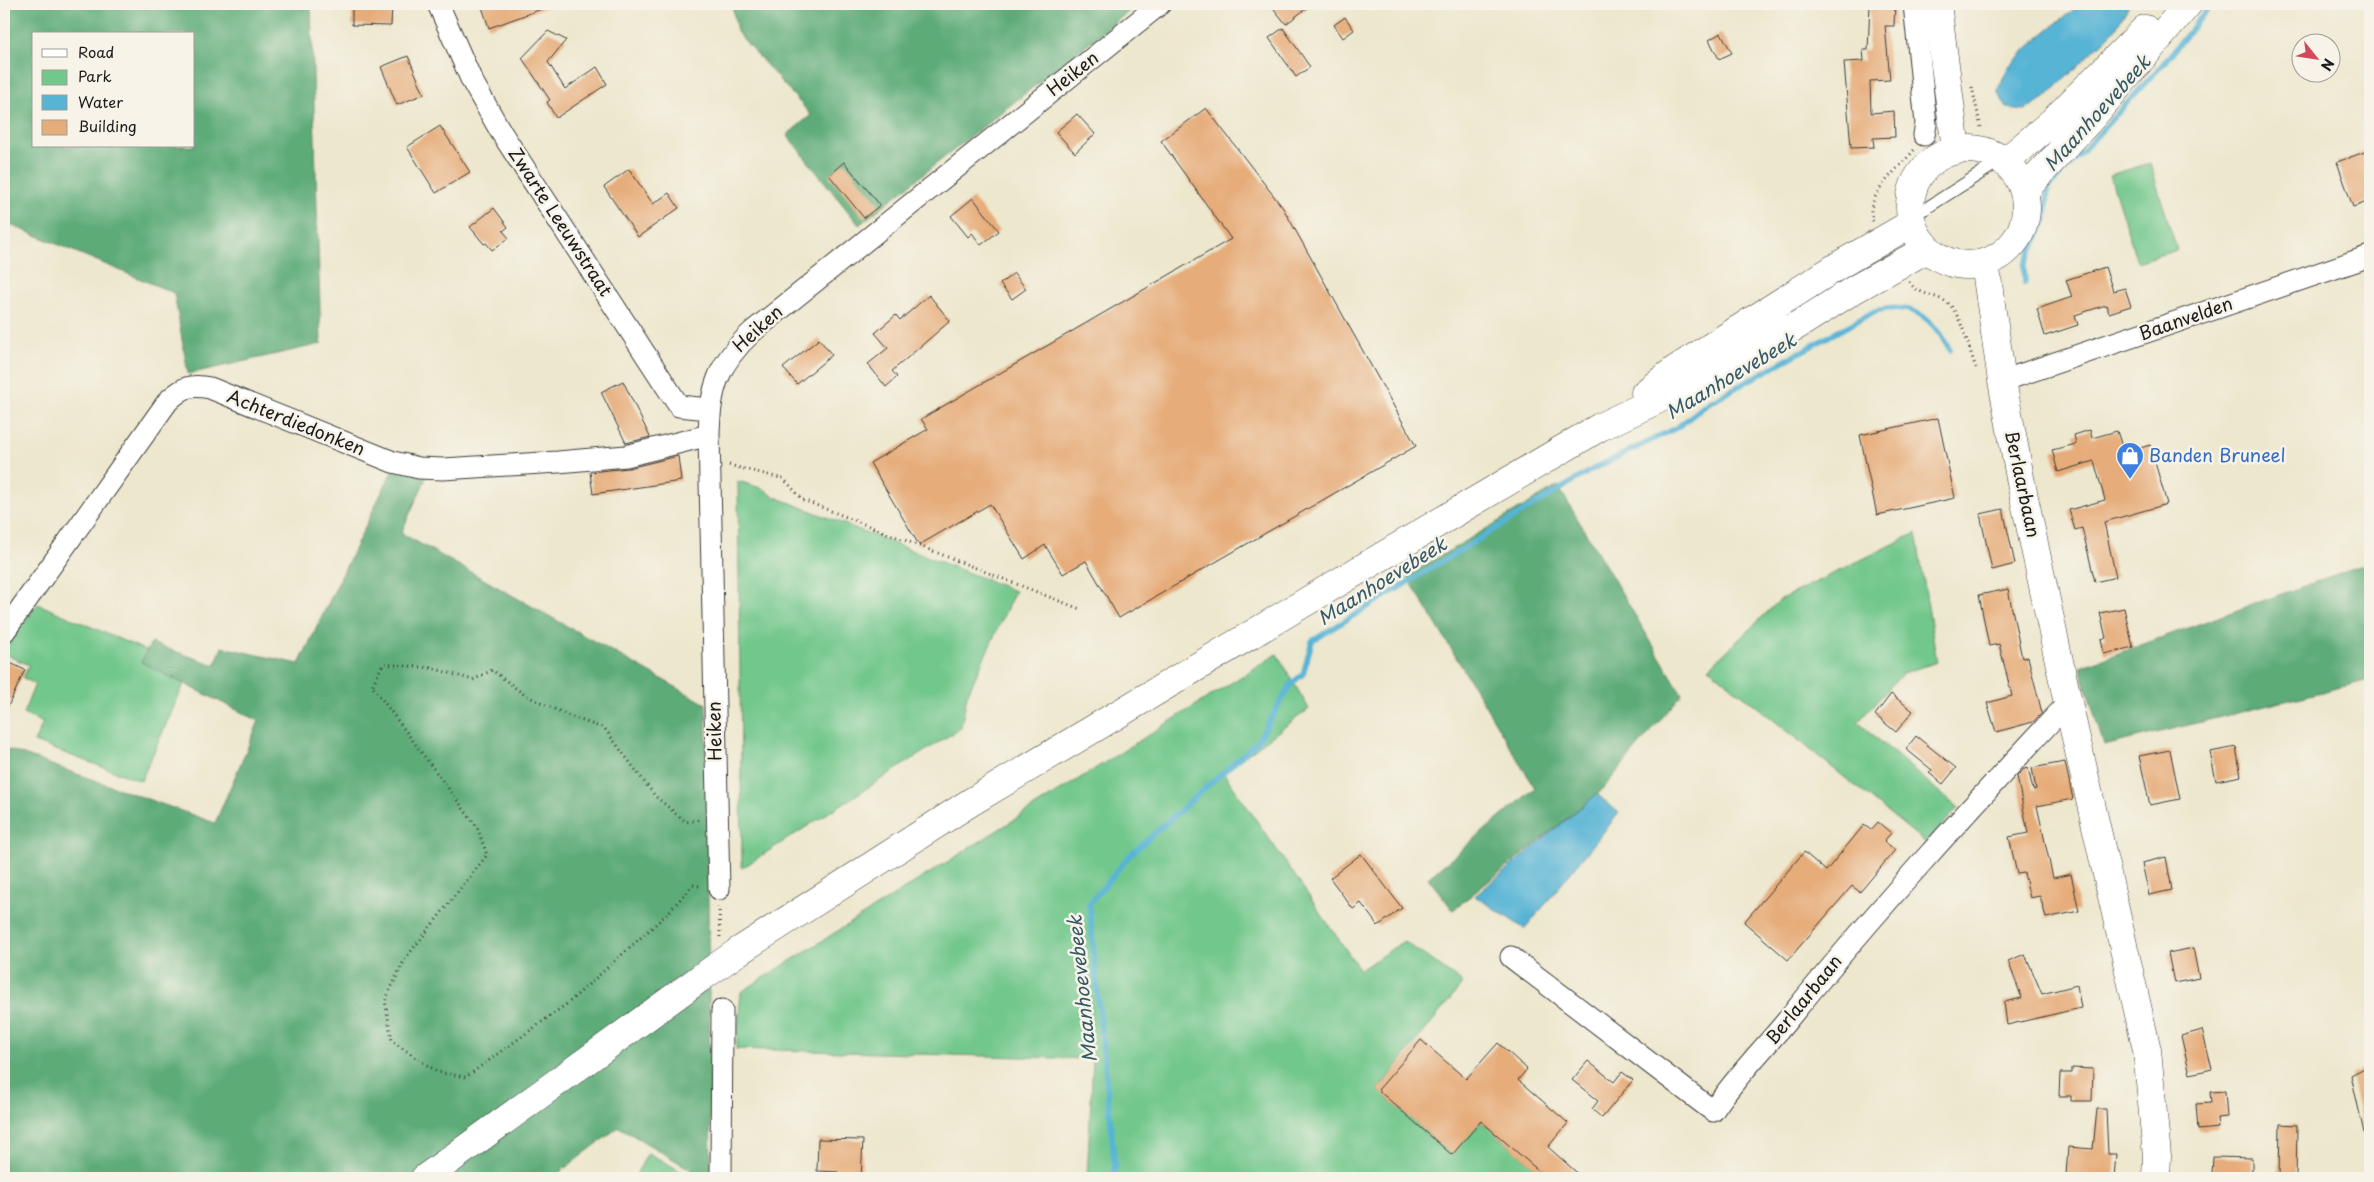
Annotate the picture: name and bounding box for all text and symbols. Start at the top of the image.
legend [32,32,195,148]
north arrow [2292,32,2342,82]
text: Road [78,40,114,63]
street label: Heiken [1040,44,1104,102]
water label: Maanhoevebeek [2036,47,2157,177]
text: N [2316,55,2340,75]
text: Park [78,64,112,87]
text: Water [78,90,123,113]
text: Building [78,114,137,137]
street label: Zwarte Leeuwstraat [503,141,620,301]
street label: Baanvelden [2135,289,2236,346]
street label: Heiken [726,298,788,358]
water label: Maanhoevebeek [1660,324,1802,425]
street label: Achterdiedonken [224,382,370,462]
street label: Berlaarbaan [1999,428,2048,540]
shop icon: Banden Bruneel [2115,441,2145,480]
place label: Banden Bruneel [2149,441,2286,468]
water label: Maanhoevebeek [1311,528,1453,631]
street label: Heiken [699,701,728,761]
water label: Maanhoevebeek [1059,913,1103,1064]
street label: Berlaarbaan [1758,948,1848,1050]

